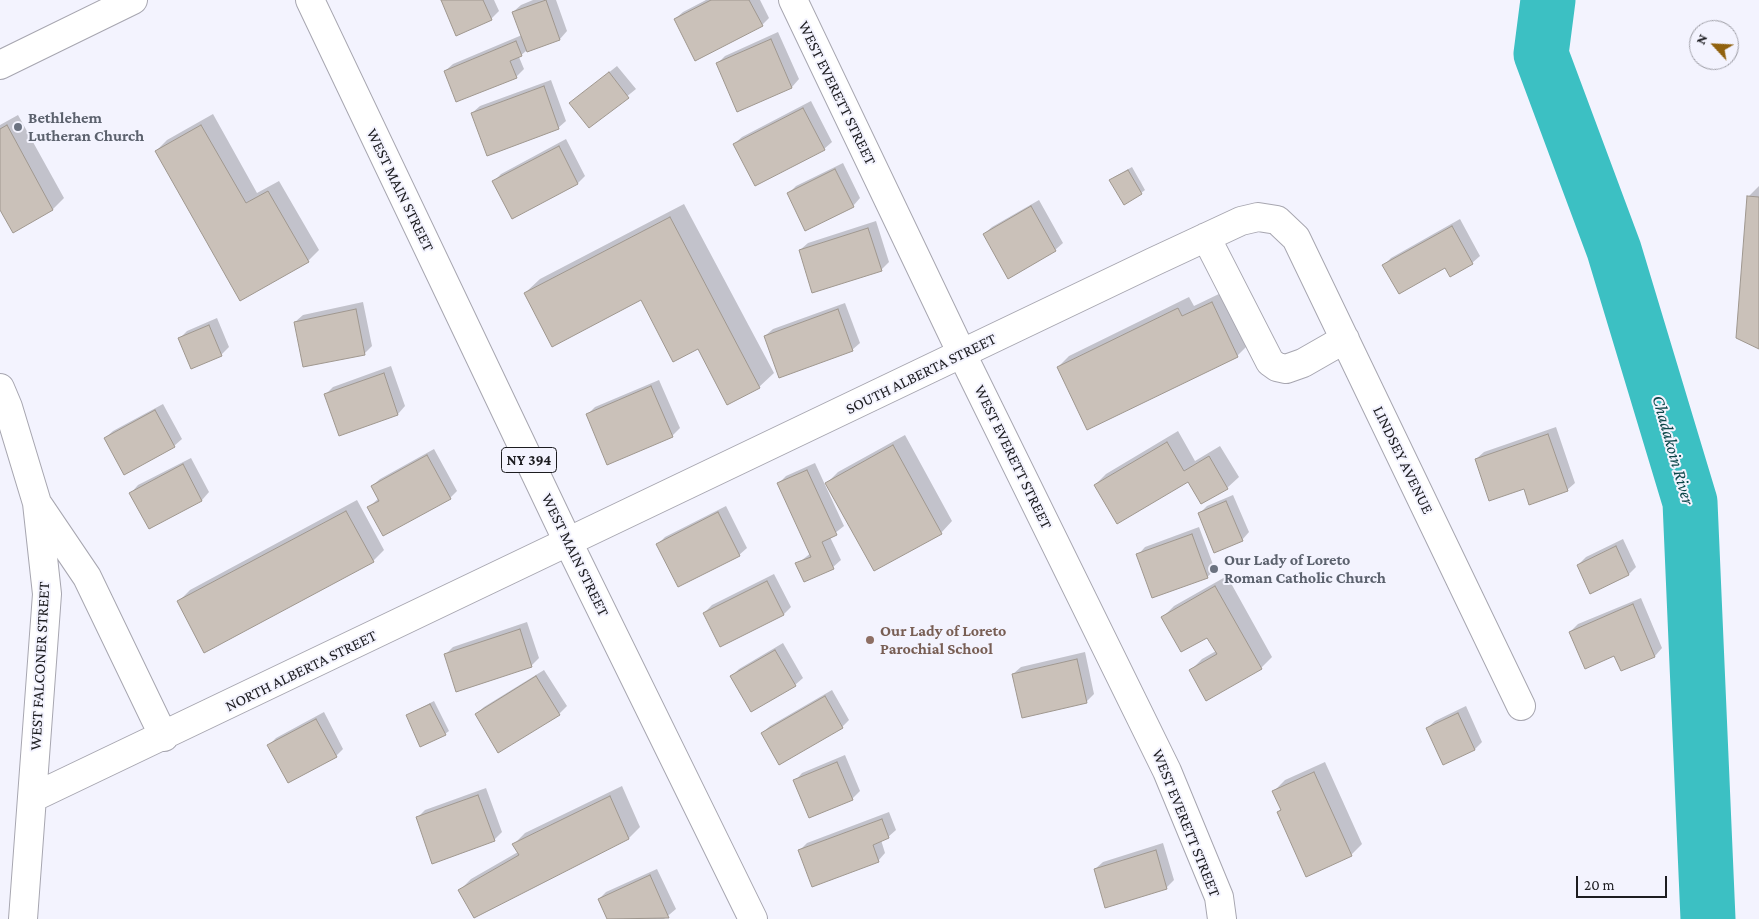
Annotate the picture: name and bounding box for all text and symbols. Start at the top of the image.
street label: WEST EVERETT STREET [794,18,880,168]
north arrow [1689,20,1739,70]
text: N [1692,31,1711,47]
place label: Bethlehem Lutheran Church [28,108,144,146]
marker: Bethlehem Lutheran Church [12,121,24,133]
street label: WEST MAIN STREET [362,125,438,255]
street label: SOUTH ALBERTA STREET [843,329,999,419]
street label: WEST EVERETT STREET [970,382,1056,532]
water label: Chadakoin River [1647,393,1699,507]
street label: LINDSEY AVENUE [1369,403,1437,517]
road number: NY 394 [502,448,556,472]
street label: WEST MAIN STREET [537,490,613,620]
place label: Our Lady of Loreto Roman Catholic Church [1224,550,1386,588]
marker: Our Lady of Loreto Roman Catholic Church [1208,563,1220,575]
street label: WEST FALCONER STREET [26,581,54,751]
place label: Our Lady of Loreto Parochial School [880,621,1006,659]
street label: NORTH ALBERTA STREET [222,626,380,716]
marker: Our Lady of Loreto Parochial School [864,634,876,646]
street label: WEST EVERETT STREET [1148,746,1224,900]
scale bar [1579,866,1670,898]
text: 20 m [1584,877,1615,893]

